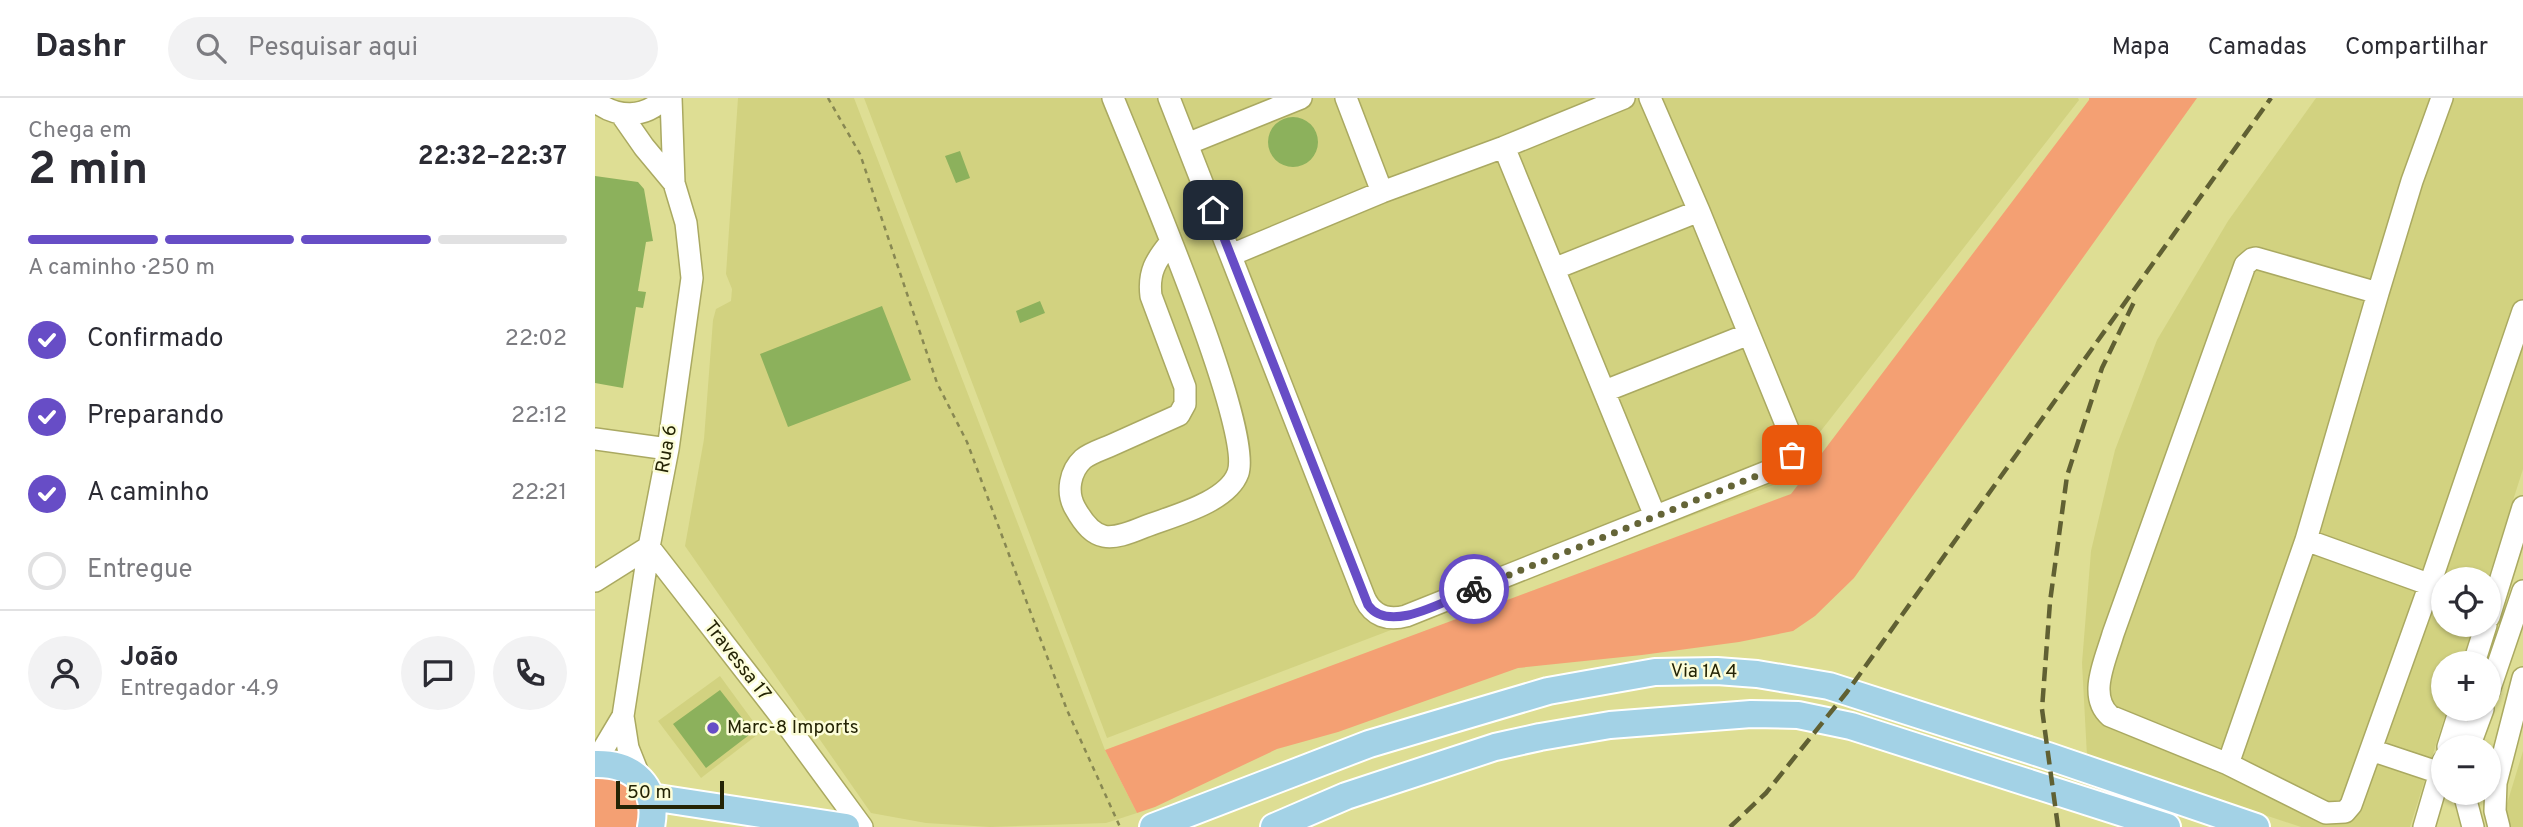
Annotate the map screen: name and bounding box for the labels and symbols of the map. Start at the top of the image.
pin [1183,180,1243,240]
street label: Rua 6 [651,423,683,475]
pin [1762,425,1822,485]
courier [1439,554,1509,624]
street label: Travessa 17 [698,616,776,706]
street label: Via 1A 4 [1670,659,1738,685]
place label: Marc-8 Imports [727,716,859,740]
marker: Marc-8 Imports [705,720,721,736]
scale bar [616,778,725,810]

